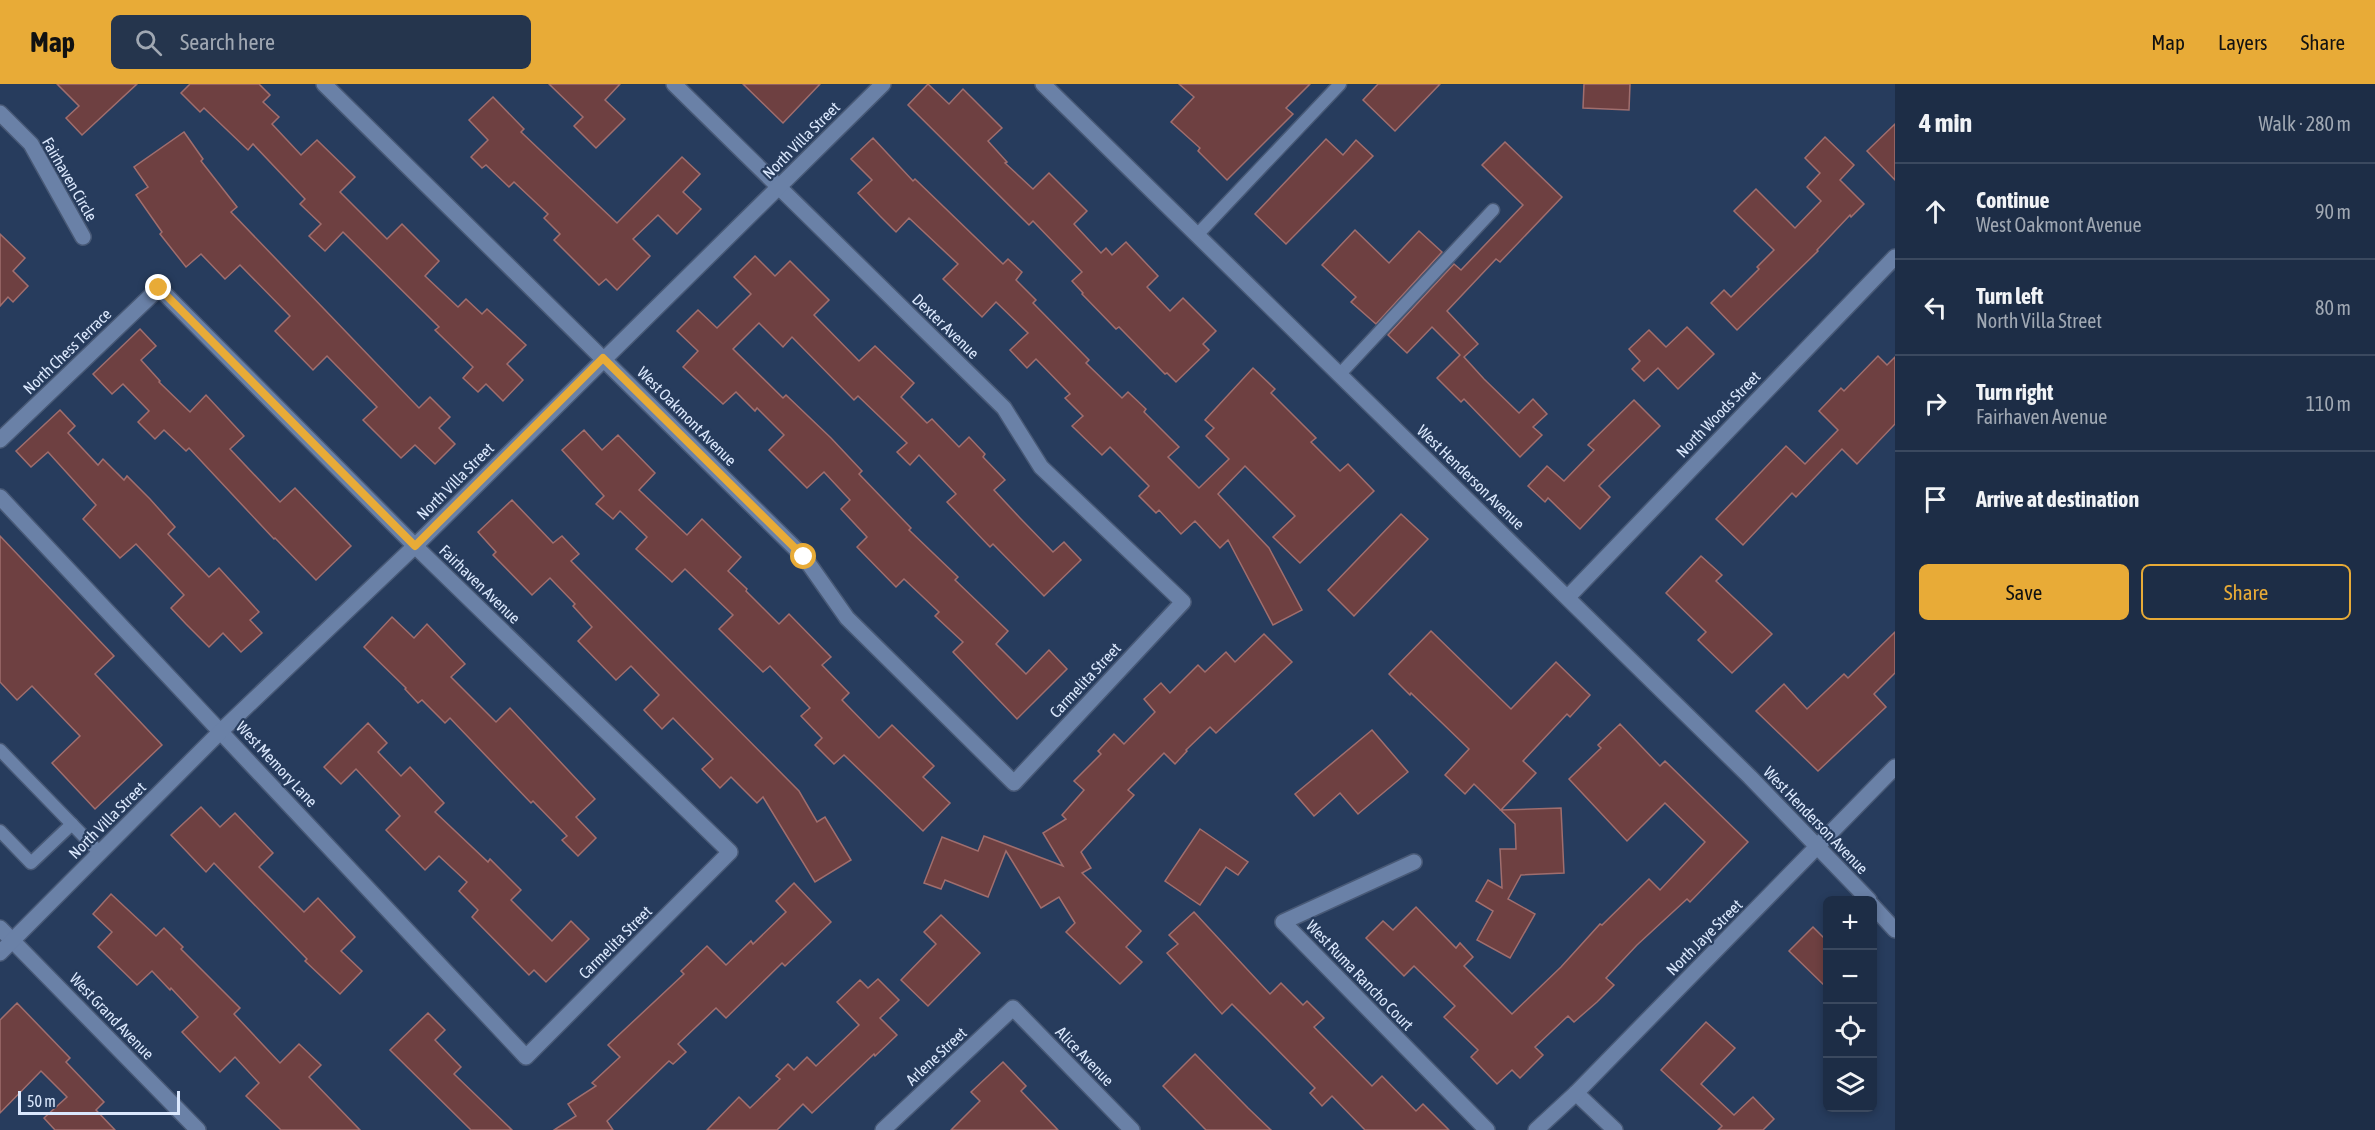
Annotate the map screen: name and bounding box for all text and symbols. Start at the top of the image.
search box [111,15,531,69]
text: Map [30,26,75,58]
icon: search [132,26,165,59]
text: Search here [180,29,275,55]
text: Map [2151,30,2185,54]
text: Layers [2218,30,2268,54]
text: Share [2301,30,2345,54]
street label: North Villa Street [759,98,843,182]
text: 4 min [1919,108,1972,138]
text: Walk · 280 m [2259,112,2351,135]
street label: Fairhaven Circle [39,134,101,224]
text: Continue [1976,187,2050,213]
icon: ahead [1919,195,1952,228]
text: 90 m [2315,200,2351,223]
text: West Oakmont Avenue [1976,213,2142,236]
route end [145,274,171,300]
text: Turn left [1976,283,2043,309]
street label: Dexter Avenue [909,290,983,362]
icon: left [1919,291,1952,324]
text: 80 m [2315,296,2351,319]
street label: North Chess Terrace [19,305,115,397]
text: North Villa Street [1976,309,2102,332]
street label: West Oakmont Avenue [634,363,740,469]
street label: North Woods Street [1672,367,1764,461]
text: Turn right [1976,379,2053,405]
icon: right [1919,387,1952,420]
text: 110 m [2306,392,2351,415]
text: Fairhaven Avenue [1976,405,2107,428]
street label: West Henderson Avenue [1414,421,1528,533]
street label: North Villa Street [413,439,497,523]
icon: arrive [1919,483,1952,516]
text: Arrive at destination [1976,486,2139,512]
street label: Fairhaven Avenue [436,541,524,627]
route start [790,543,816,569]
button: Save [1919,564,2129,620]
button: Share [2141,564,2351,620]
street label: Carmelita Street [1046,639,1124,721]
street label: West Memory Lane [232,718,321,811]
street label: West Henderson Avenue [1760,763,1872,877]
street label: North Villa Street [65,778,149,862]
street label: North Jaye Street [1662,895,1747,979]
map controls [1823,896,1877,1112]
button: + [1823,896,1877,950]
street label: Carmelita Street [575,902,655,982]
street label: West Ruma Rancho Court [1303,916,1417,1034]
button: − [1823,950,1877,1004]
street label: West Grand Avenue [66,969,158,1063]
button: locate [1823,1004,1877,1058]
street label: Arlene Street [902,1023,970,1089]
street label: Alice Avenue [1052,1023,1118,1089]
button: layers [1823,1058,1877,1112]
scale bar [18,1088,180,1116]
text: 50 m [27,1092,56,1110]

